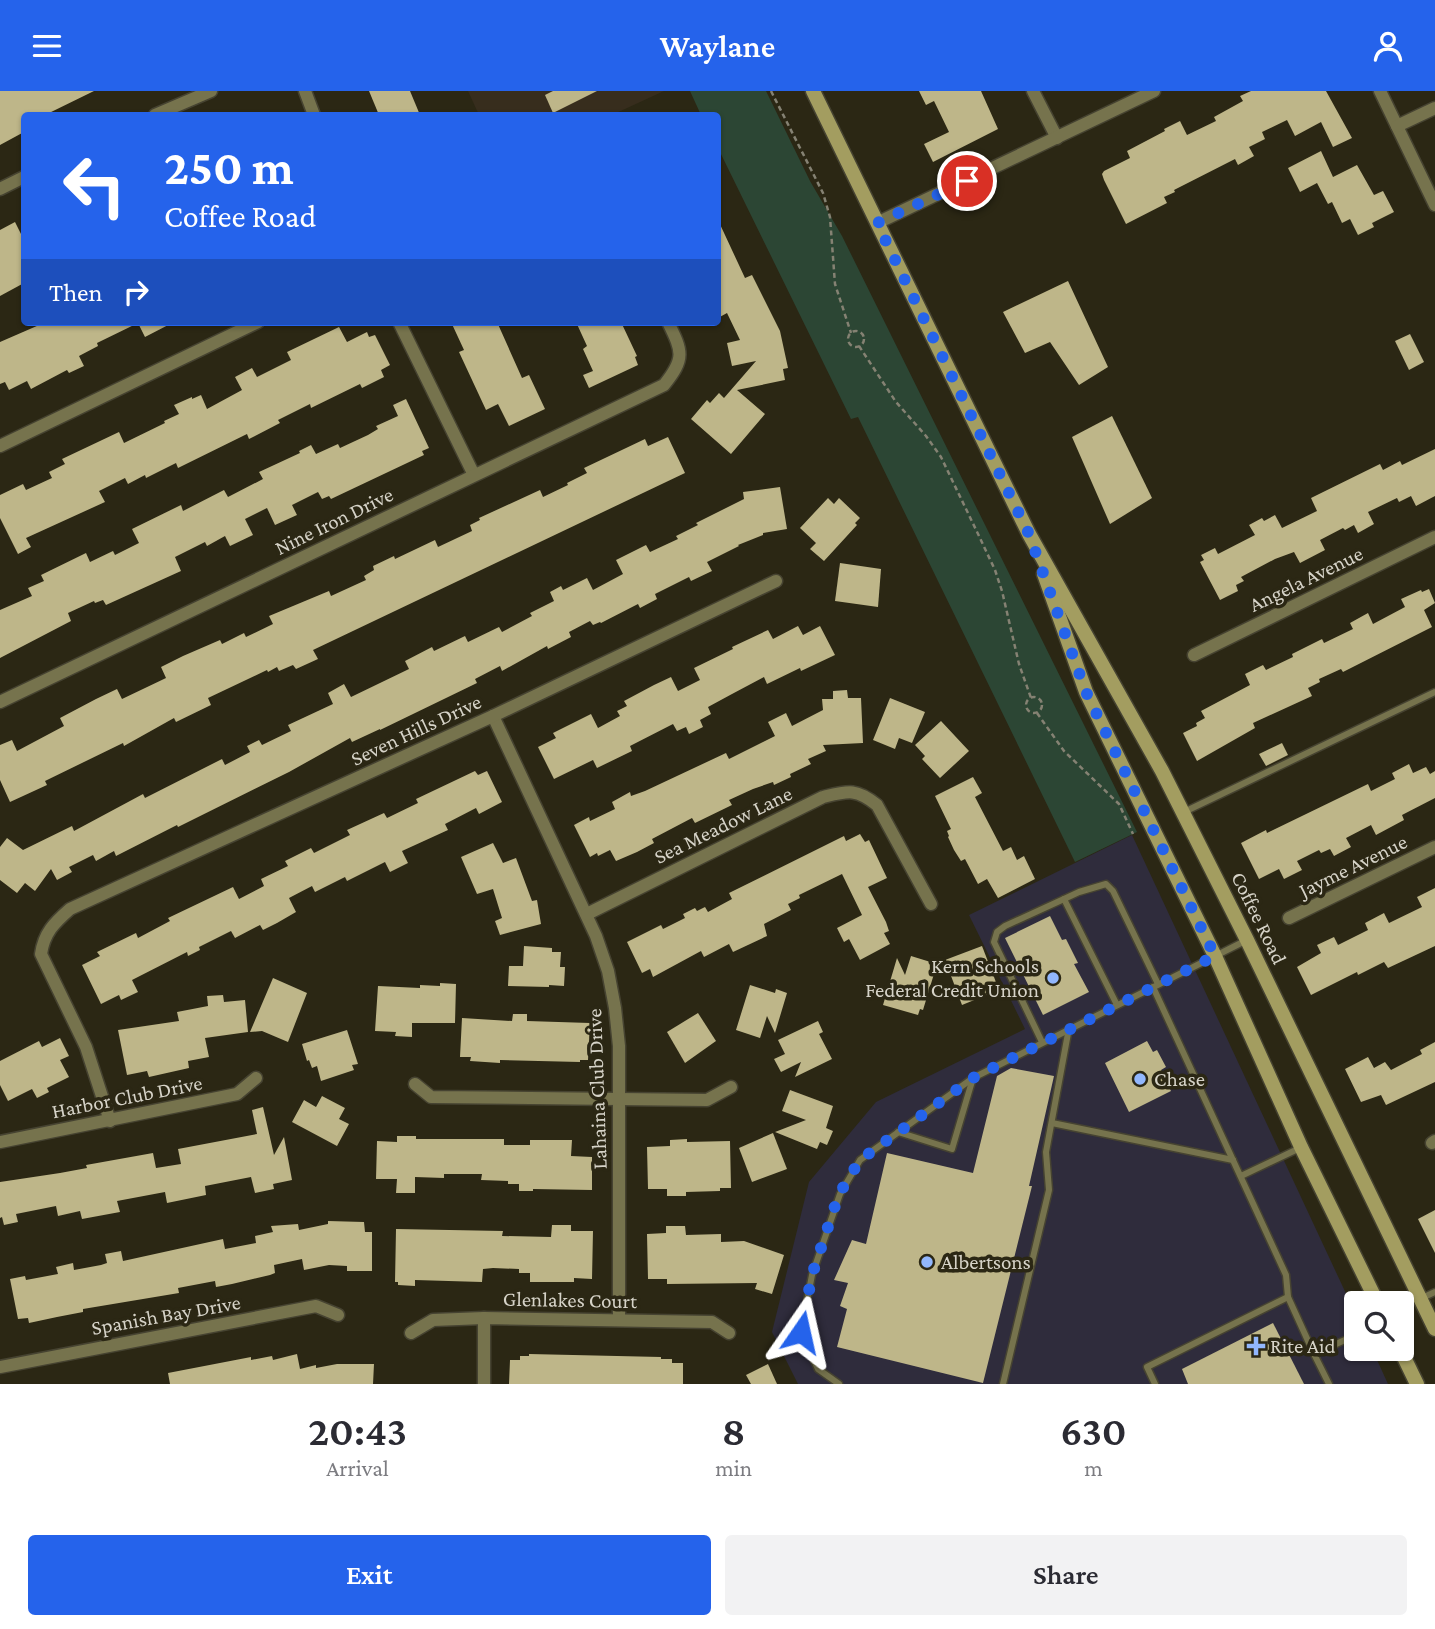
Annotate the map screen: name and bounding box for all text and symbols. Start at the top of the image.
icon: menu [28,27,66,65]
icon: person [1369,27,1407,65]
text: Waylane [660,28,775,64]
icon: left [49,140,140,231]
text: 250 m [164,140,294,195]
pin [937,151,997,211]
icon: arrive [948,162,986,200]
text: Coffee Road [164,198,316,234]
icon: right [117,273,155,311]
text: Then [49,278,103,307]
street label: Nine Iron Drive [271,482,397,560]
street label: Angela Avenue [1245,541,1367,617]
street label: Seven Hills Drive [347,689,485,771]
street label: Sea Meadow Lane [650,781,796,869]
street label: Jayme Avenue [1293,829,1411,903]
street label: Coffee Road [1226,868,1292,968]
place label: Kern Schools Federal Credit Union [865,954,1039,1002]
marker: Kern Schools Federal Credit Union [1045,970,1061,986]
street label: Lahaina Club Drive [582,1008,612,1170]
place label: Chase [1154,1067,1205,1091]
street label: Harbor Club Drive [50,1071,204,1123]
marker: Chase [1132,1071,1148,1087]
place label: Albertsons [941,1250,1031,1274]
marker: Albertsons [919,1254,935,1270]
street label: Glenlakes Court [503,1287,638,1313]
street label: Spanish Bay Drive [89,1290,243,1340]
map controls [1344,1291,1414,1361]
button: search [1344,1291,1414,1361]
position arrow [764,1295,838,1369]
place label: Rite Aid [1270,1334,1336,1358]
marker: Rite Aid [1248,1338,1264,1354]
text: 20:43 [308,1407,407,1454]
text: 8 [722,1407,745,1454]
text: 630 [1060,1407,1127,1454]
text: Arrival [326,1455,389,1481]
text: min [715,1455,752,1481]
text: m [1084,1455,1103,1481]
button: Exit [28,1535,711,1615]
button: Share [725,1535,1407,1615]

